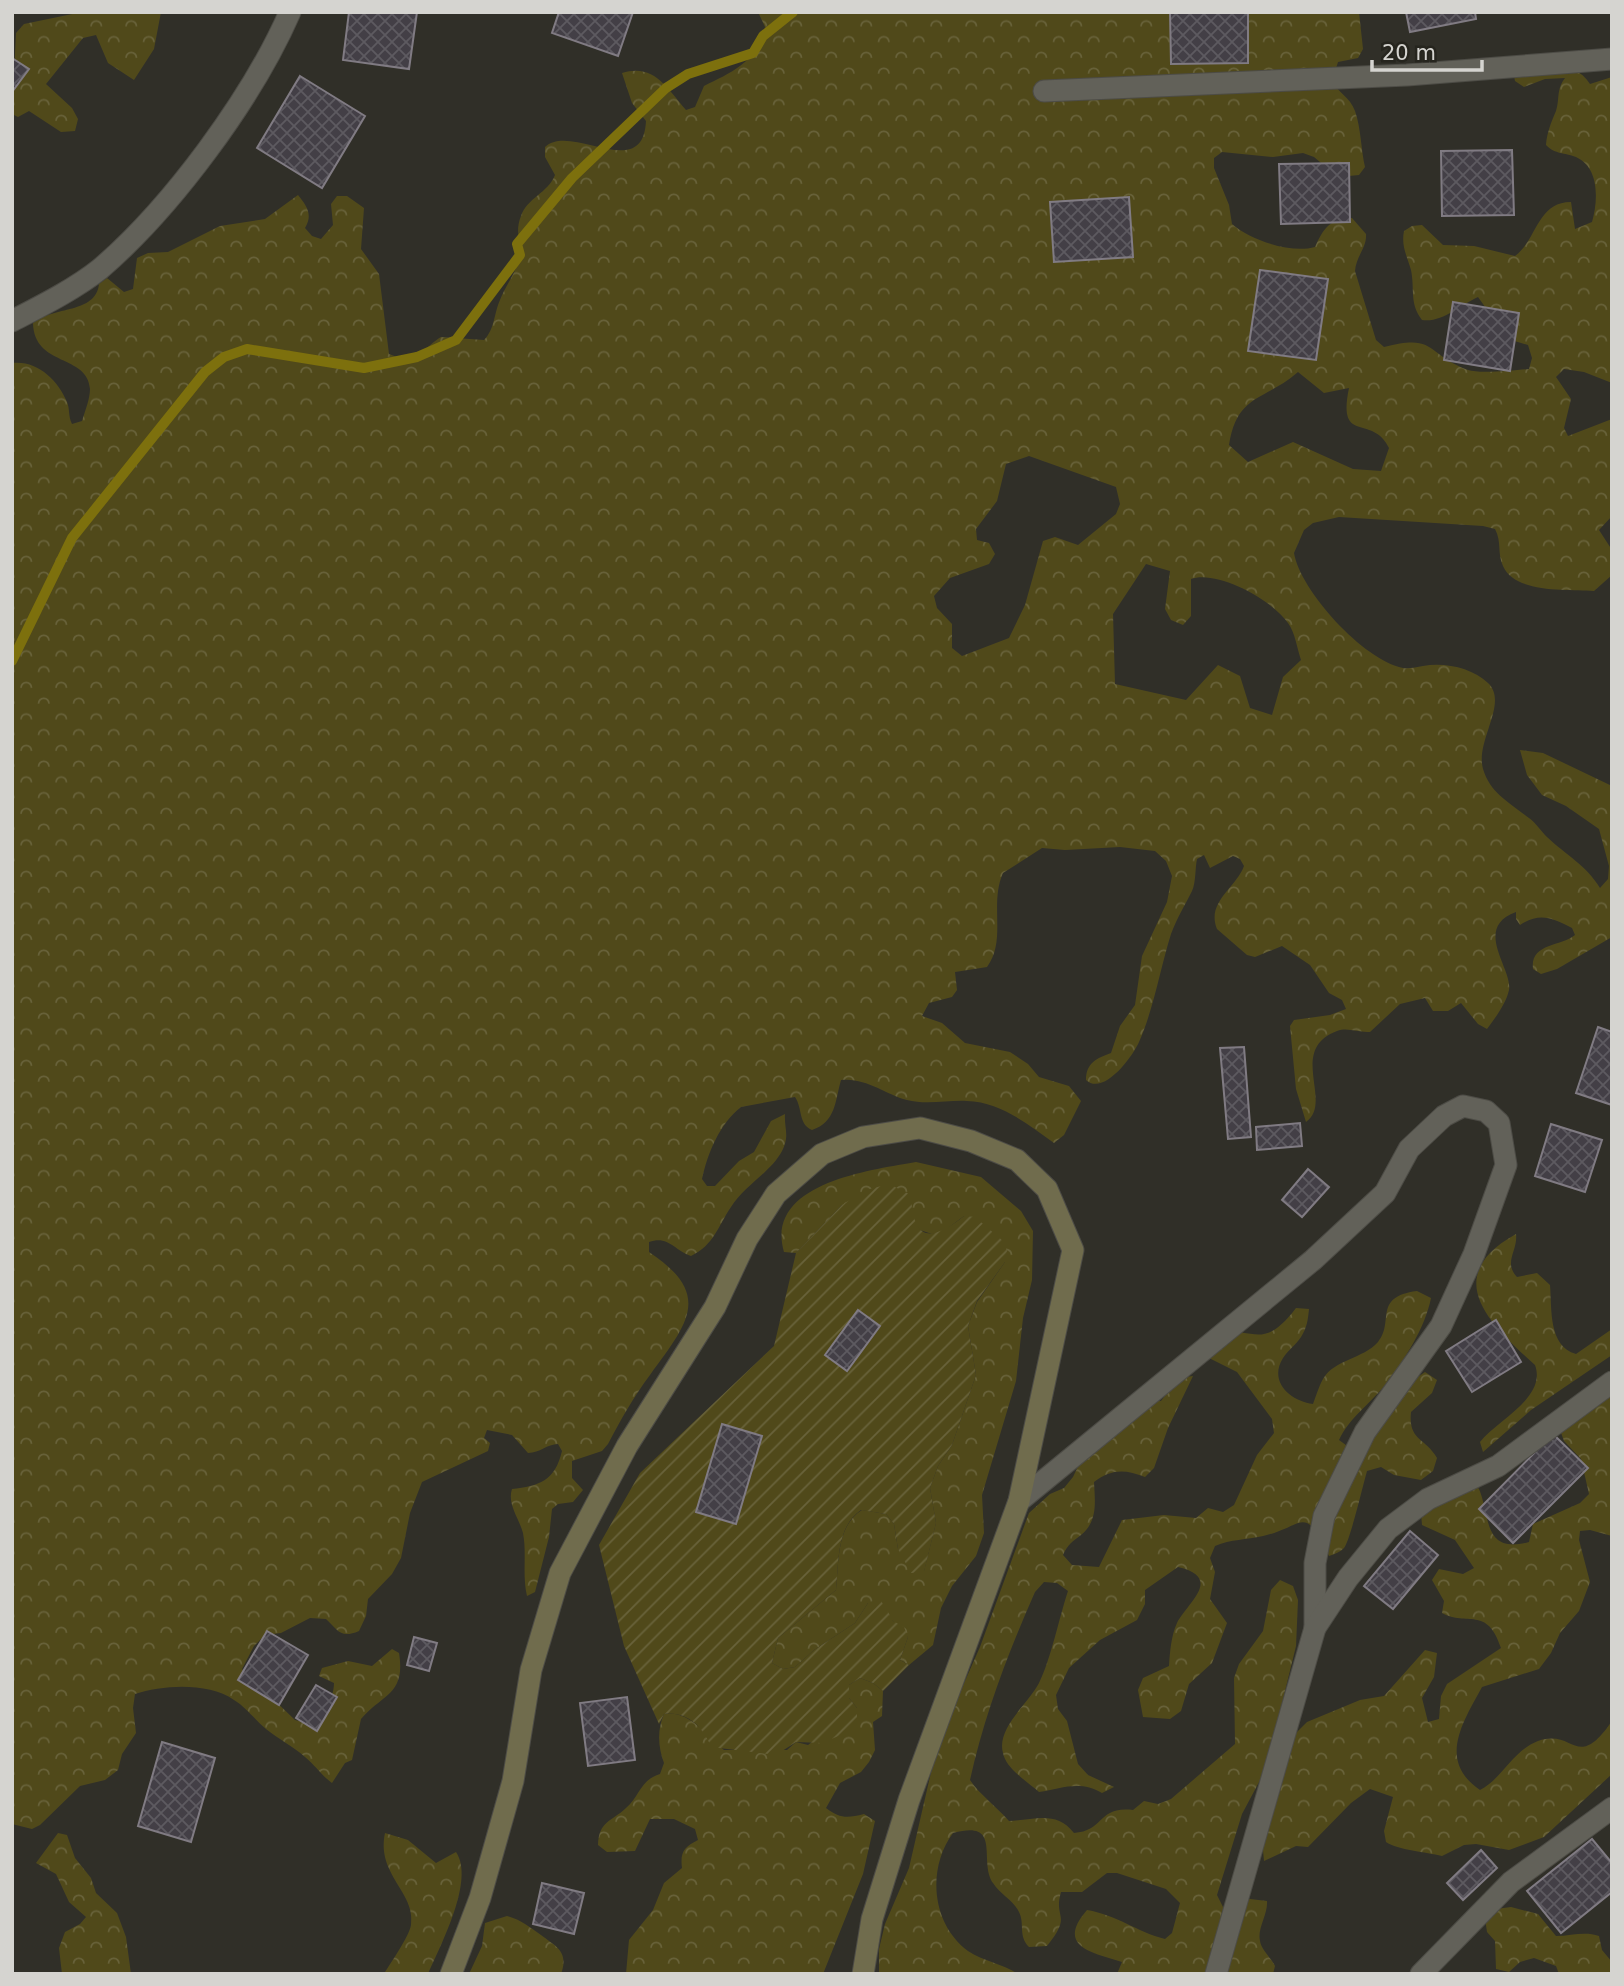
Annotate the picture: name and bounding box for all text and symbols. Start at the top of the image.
scale bar [1372,28,1482,72]
text: 20 m [1382,41,1436,65]

